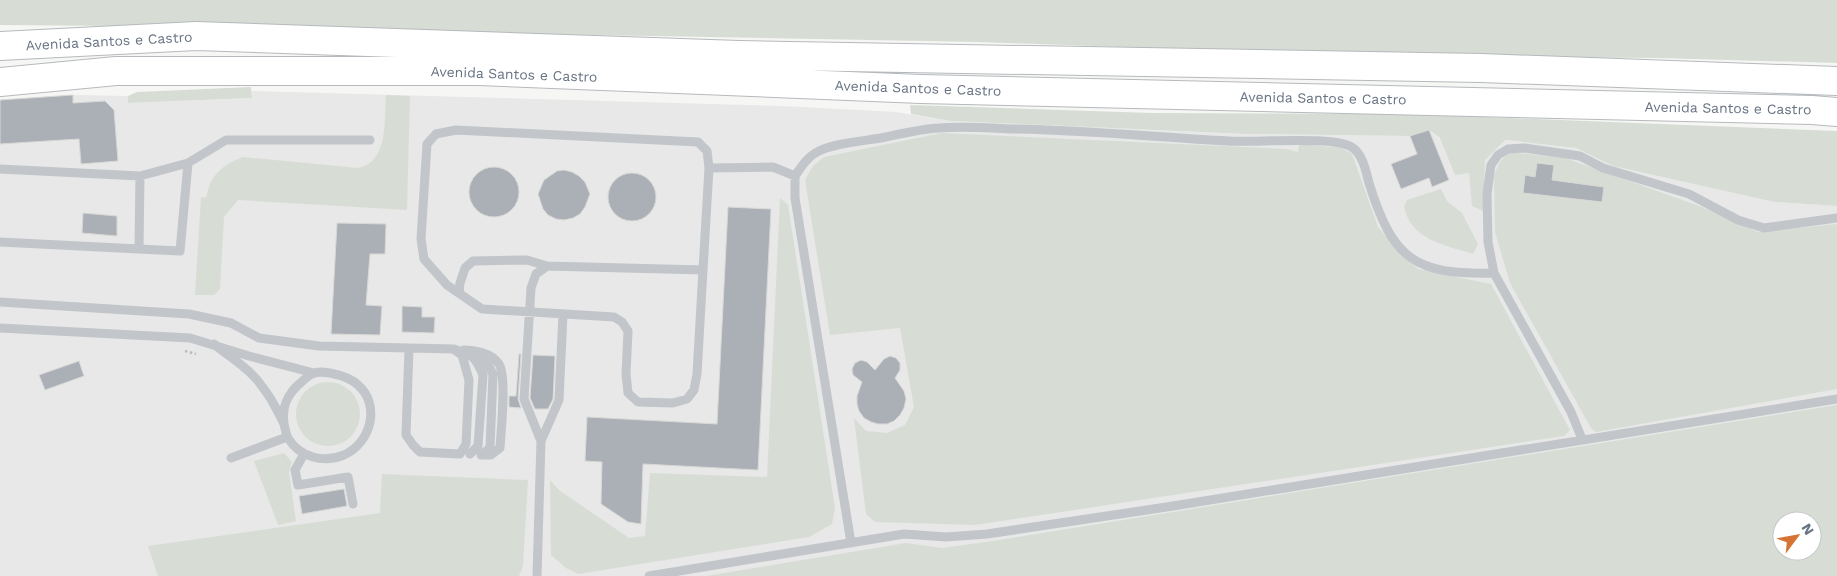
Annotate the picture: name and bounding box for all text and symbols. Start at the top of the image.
street label: Avenida Santos e Castro [25,29,193,53]
street label: Avenida Santos e Castro [430,63,598,85]
street label: Avenida Santos e Castro [834,77,1002,99]
street label: Avenida Santos e Castro [1239,89,1407,107]
street label: Avenida Santos e Castro [1644,99,1812,117]
north arrow [1772,511,1822,561]
text: N [1798,520,1818,538]

